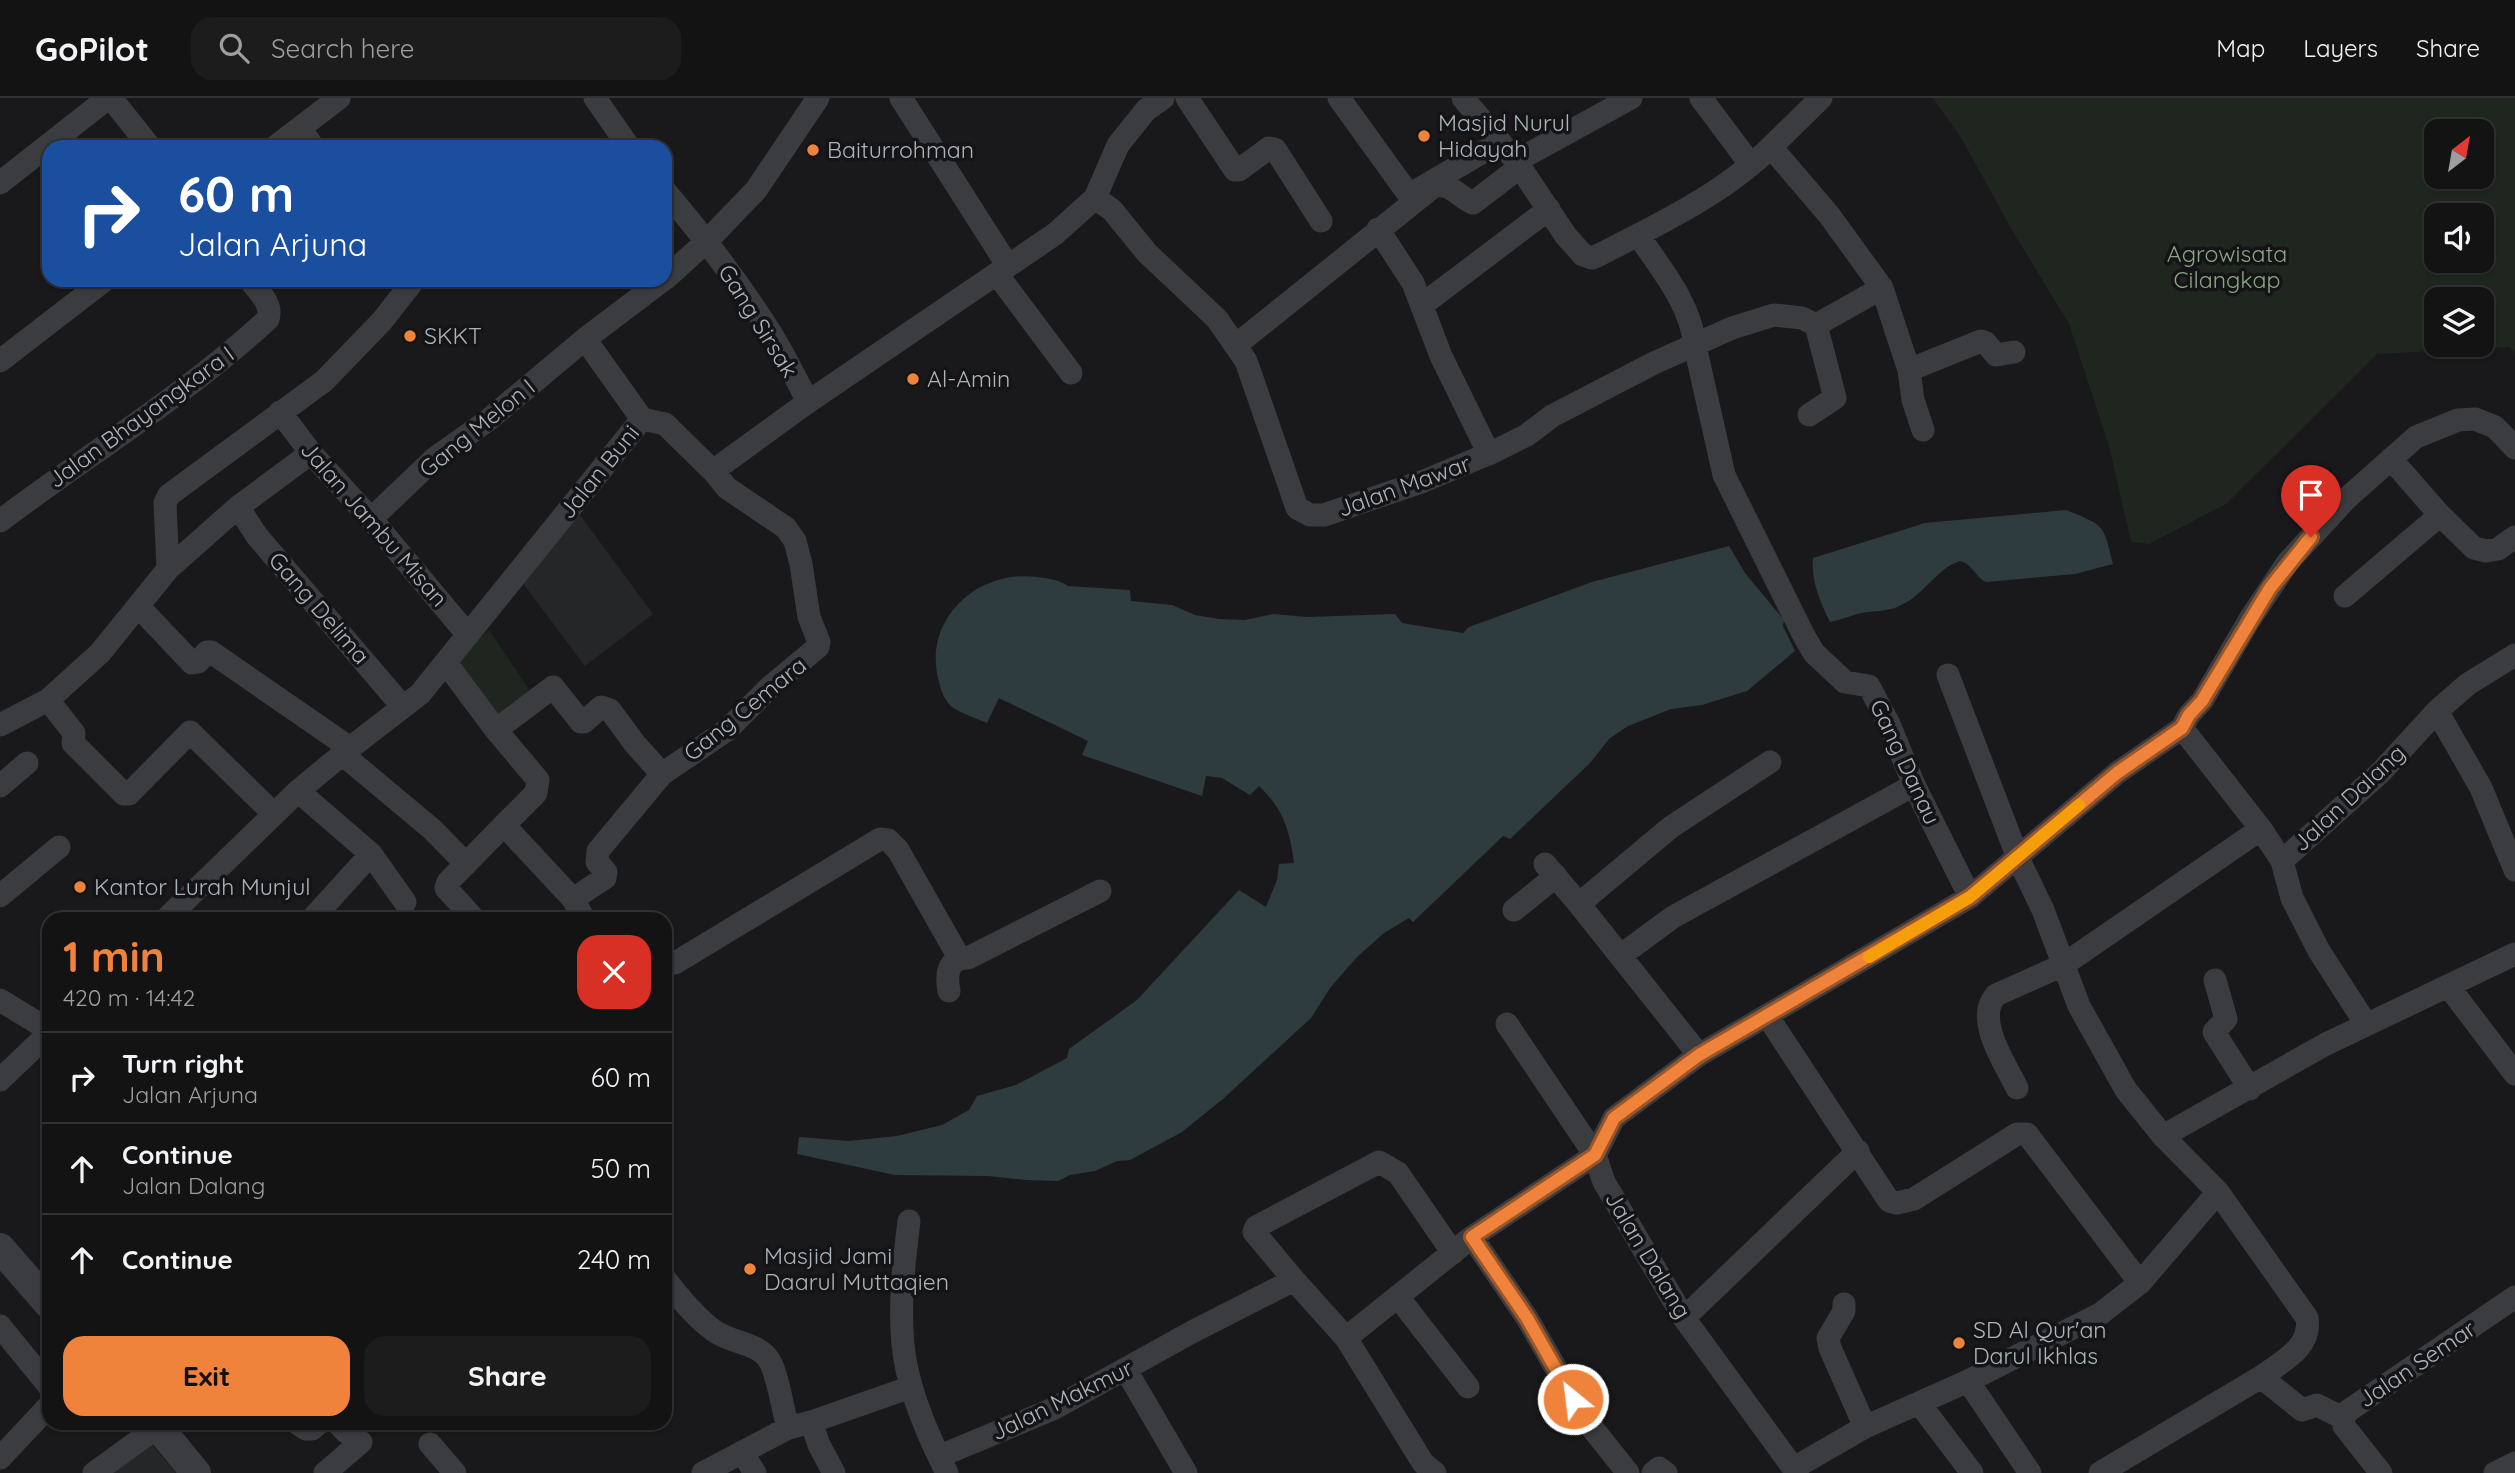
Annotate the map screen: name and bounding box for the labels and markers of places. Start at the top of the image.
place label: Masjid Nurul Hidayah [1438,108,1570,163]
marker: Masjid Nurul Hidayah [1416,128,1432,144]
place label: Baiturrohman [827,135,974,164]
marker: Baiturrohman [805,142,821,158]
place label: SKKT [424,321,482,350]
marker: SKKT [402,328,418,344]
place label: Al-Amin [927,364,1010,393]
marker: Al-Amin [905,371,921,387]
pin [2281,465,2341,537]
place label: Kantor Lurah Munjul [94,872,311,901]
marker: Kantor Lurah Munjul [72,879,88,895]
place label: Masjid Jami Daarul Muttaqien [764,1241,949,1296]
marker: Masjid Jami Daarul Muttaqien [742,1261,758,1277]
place label: SD Al Qur'an Darul Ikhlas [1973,1315,2107,1370]
marker: SD Al Qur'an Darul Ikhlas [1951,1335,1967,1351]

